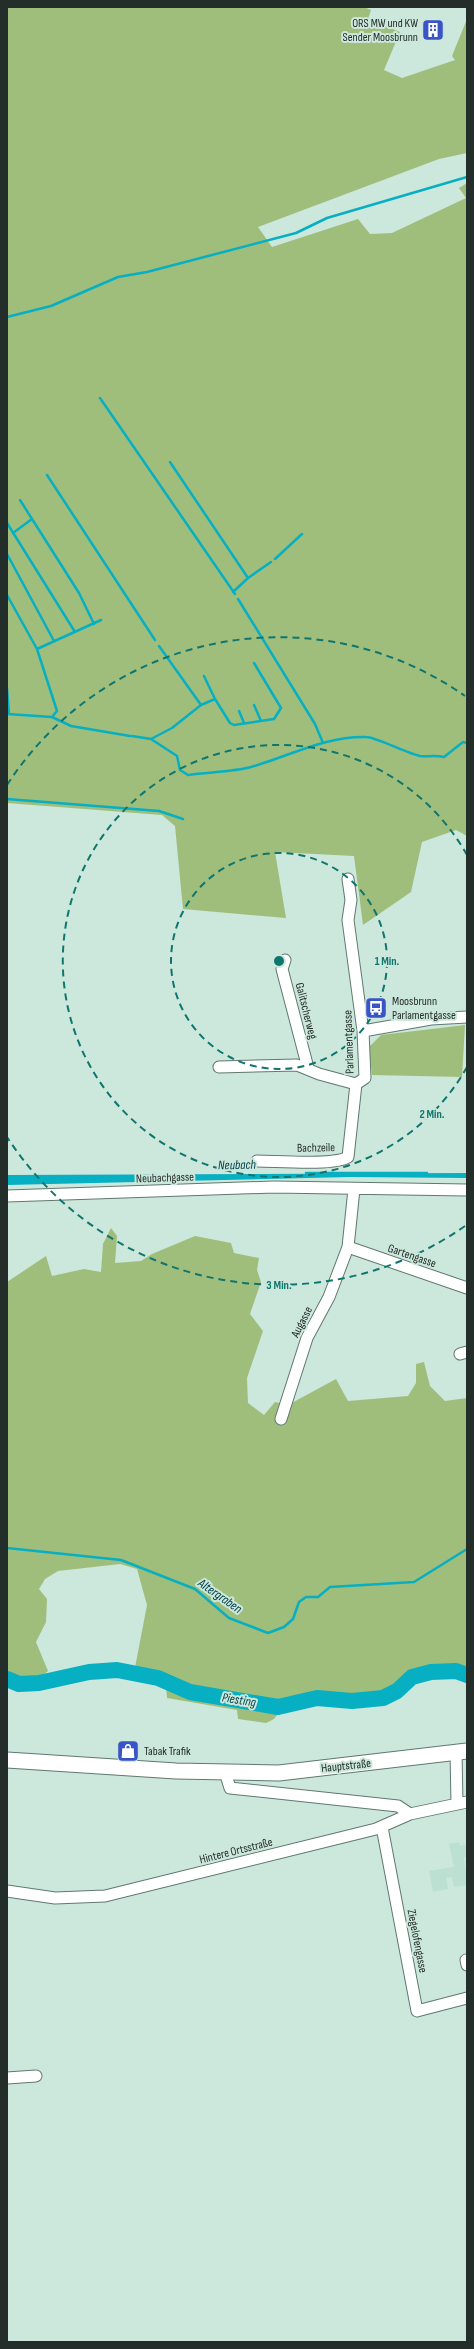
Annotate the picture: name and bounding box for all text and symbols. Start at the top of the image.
place label: ORS MW und KW Sender Moosbrunn [343,16,418,45]
building icon: ORS MW und KW Sender Moosbrunn [420,17,446,43]
centre of rings [272,954,286,968]
text: 1 Min. [375,954,400,969]
street label: Galitscherweg [292,981,320,1041]
place label: Moosbrunn Parlamentgasse [392,994,456,1023]
bus stop icon: Moosbrunn Parlamentgasse [363,995,389,1021]
street label: Parlamentgasse [340,1010,358,1074]
text: 2 Min. [419,1107,445,1122]
street label: Bachzeile [297,1140,335,1156]
water label: Neubach [218,1157,257,1173]
street label: Neubachgasse [136,1169,194,1187]
street label: Gartengasse [386,1241,438,1271]
text: 3 Min. [266,1278,292,1293]
street label: Augasse [287,1304,316,1341]
water label: Altergraben [194,1575,246,1617]
water label: Piesting [221,1689,258,1711]
shop icon: Tabak Trafik [115,1738,141,1764]
place label: Tabak Trafik [144,1744,191,1759]
street label: Hauptstraße [320,1756,372,1776]
street label: Hintere Ortsstraße [198,1835,274,1867]
street label: Ziegelofengasse [403,1908,431,1974]

